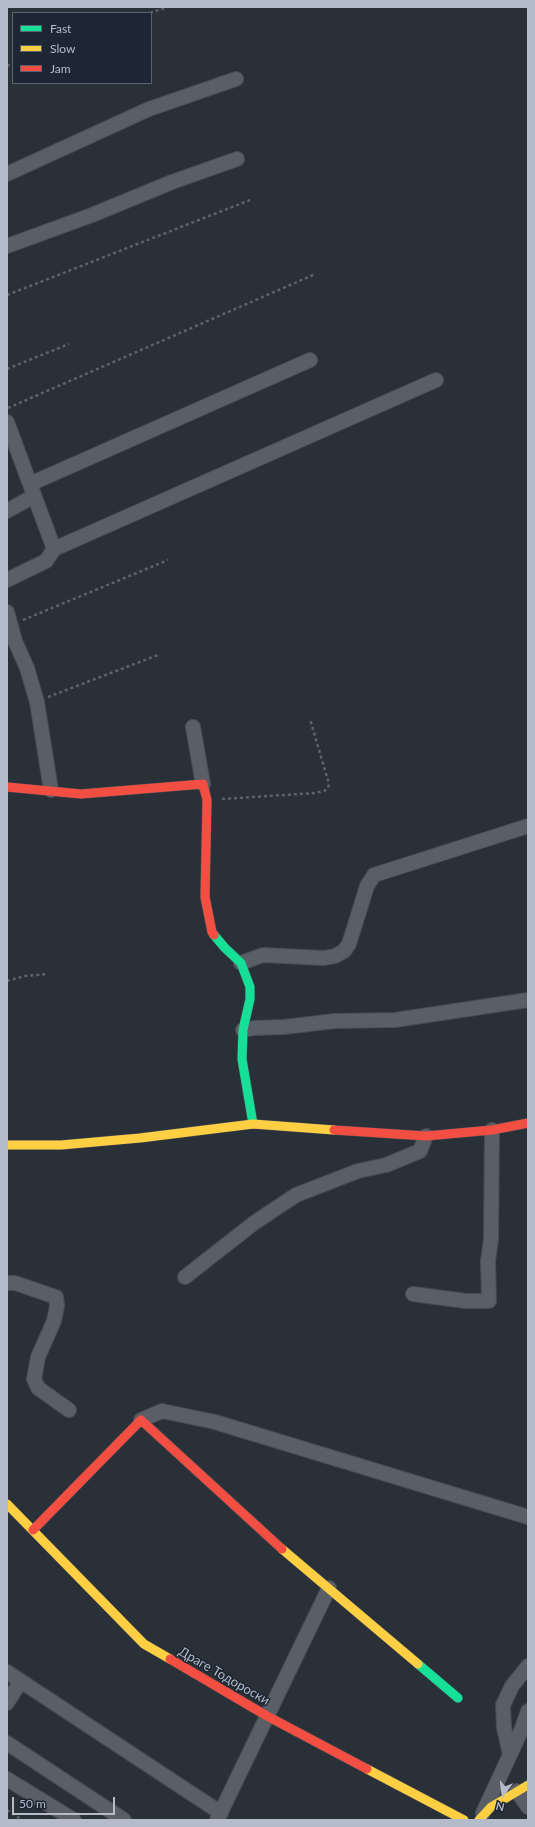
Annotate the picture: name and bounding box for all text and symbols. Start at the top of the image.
legend [12,12,152,84]
text: Fast [50,21,71,36]
text: Slow [50,41,75,56]
text: Jam [50,61,71,76]
street label: Драге Тодороски [176,1644,272,1708]
north arrow [483,1775,523,1815]
scale bar [14,1789,117,1815]
text: 50 m [19,1796,46,1811]
text: N [494,1800,506,1814]

